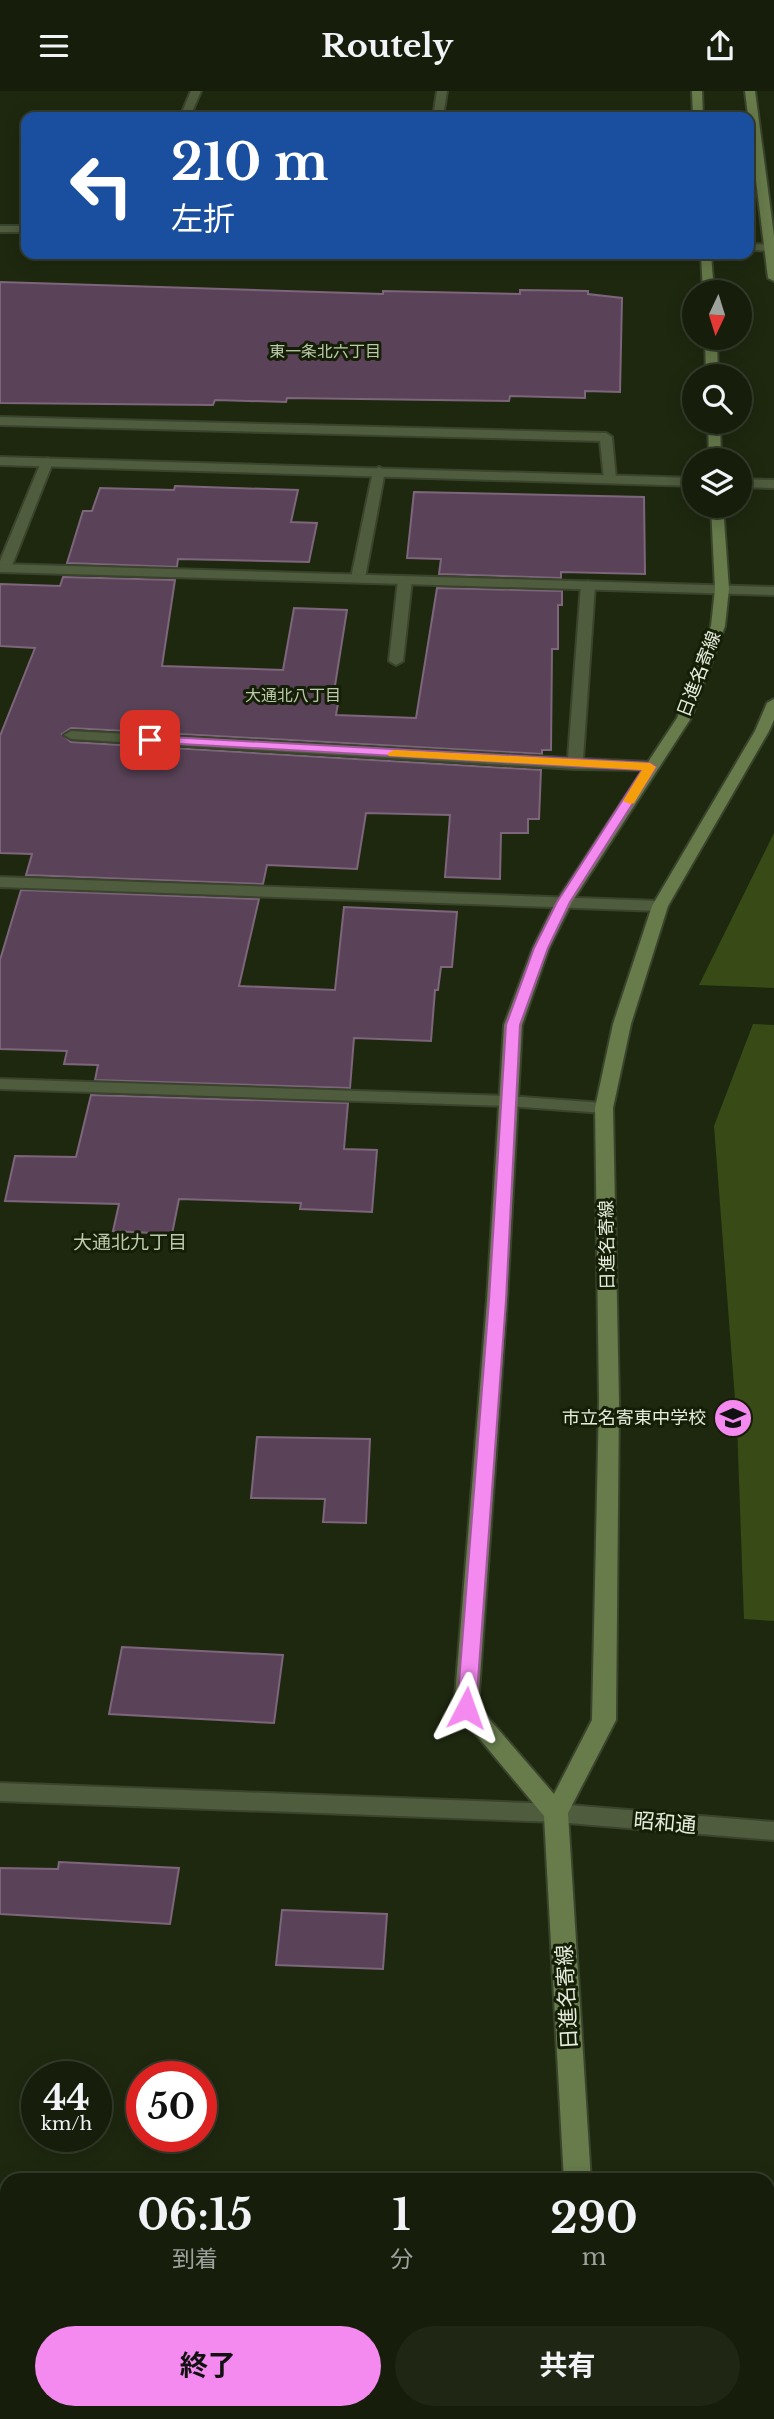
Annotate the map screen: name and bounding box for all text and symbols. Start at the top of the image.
text: Routely [321,26,453,66]
icon: menu [35,27,73,65]
icon: share [701,27,739,65]
text: 210 m [171,132,329,193]
icon: left [56,140,147,231]
text: 左折 [171,199,235,239]
north arrow [682,280,752,350]
map controls [682,280,752,518]
district label: 東一条北六丁目 [269,341,381,361]
button: search [682,364,752,434]
button: layers [682,448,752,518]
street label: 日進名寄線 [673,628,725,720]
district label: 大通北八丁目 [245,685,341,705]
pin [120,710,180,770]
icon: arrive [131,721,169,759]
street label: 日進名寄線 [595,1200,619,1290]
district label: 大通北九丁目 [73,1231,187,1254]
school or university icon: 市立名寄東中学校 [712,1397,754,1439]
place label: 市立名寄東中学校 [562,1407,706,1429]
position arrow [429,1671,503,1745]
street label: 昭和通 [632,1807,698,1839]
street label: 日進名寄線 [551,1944,583,2050]
speed limit sign: 50 [126,2061,217,2152]
text: 44 [43,2076,90,2119]
text: km/h [41,2113,92,2135]
text: 06:15 [137,2189,253,2241]
text: 1 [392,2189,411,2241]
text: 290 [550,2192,638,2244]
text: m [582,2243,606,2271]
text: 到着 [172,2245,218,2273]
text: 分 [390,2245,413,2273]
button: 終了 [35,2326,381,2406]
button: 共有 [395,2326,740,2406]

